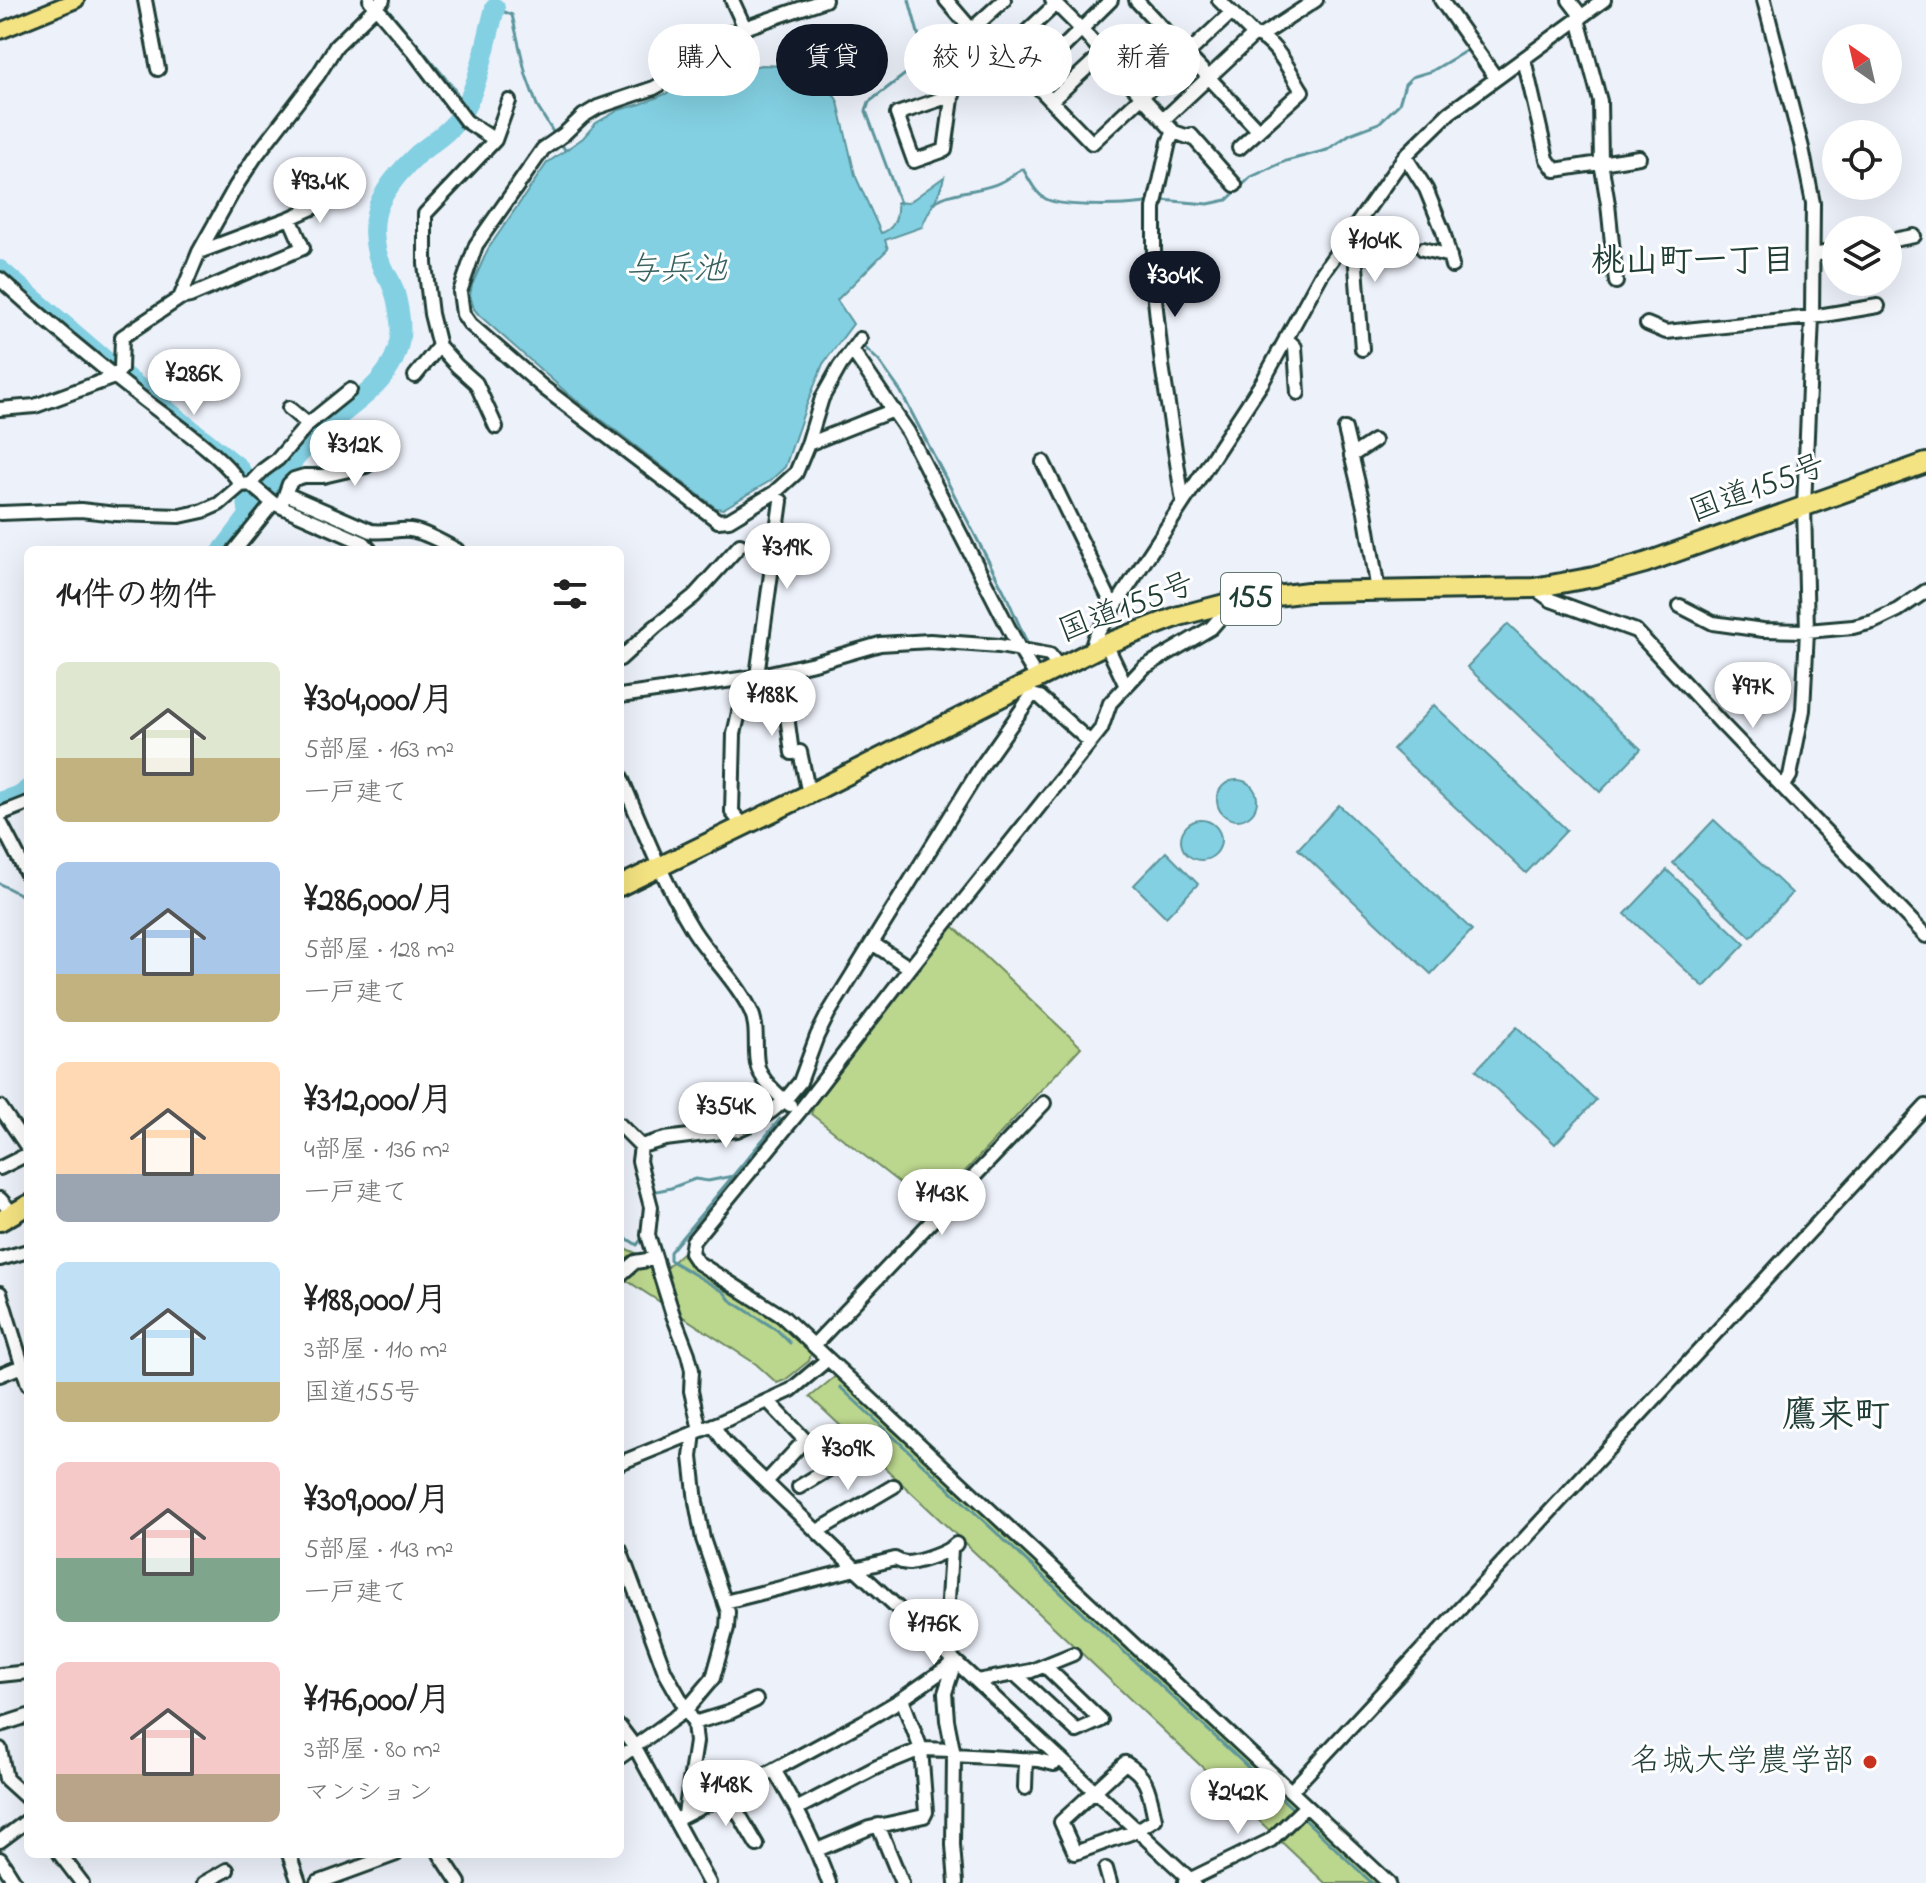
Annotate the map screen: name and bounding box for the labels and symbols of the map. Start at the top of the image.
north arrow [1822,24,1902,104]
pin: ¥93.4K [255,157,385,225]
pin: ¥104K [1319,216,1431,284]
district label: 桃山町一丁目 [1591,238,1795,288]
water label: 与兵池 [625,246,728,296]
pin: ¥304K [1119,251,1231,319]
pin: ¥286K [138,349,250,417]
pin: ¥312K [299,420,411,488]
street label: 国道155号 [1683,443,1833,537]
pin: ¥319K [731,523,843,591]
street label: 国道155号 [1052,561,1202,657]
road number: 155 [1221,573,1281,625]
pin: ¥97K [1706,662,1800,730]
pin: ¥188K [716,670,828,738]
pin: ¥354K [670,1082,782,1150]
pin: ¥143K [886,1169,998,1237]
district label: 鷹来町 [1782,1391,1890,1444]
pin: ¥309K [792,1424,904,1492]
pin: ¥176K [878,1599,990,1667]
place label: 名城大学農学部 [1630,1739,1854,1786]
marker: 名城大学農学部 [1861,1753,1879,1771]
pin: ¥148K [670,1760,782,1828]
pin: ¥242K [1182,1768,1294,1836]

